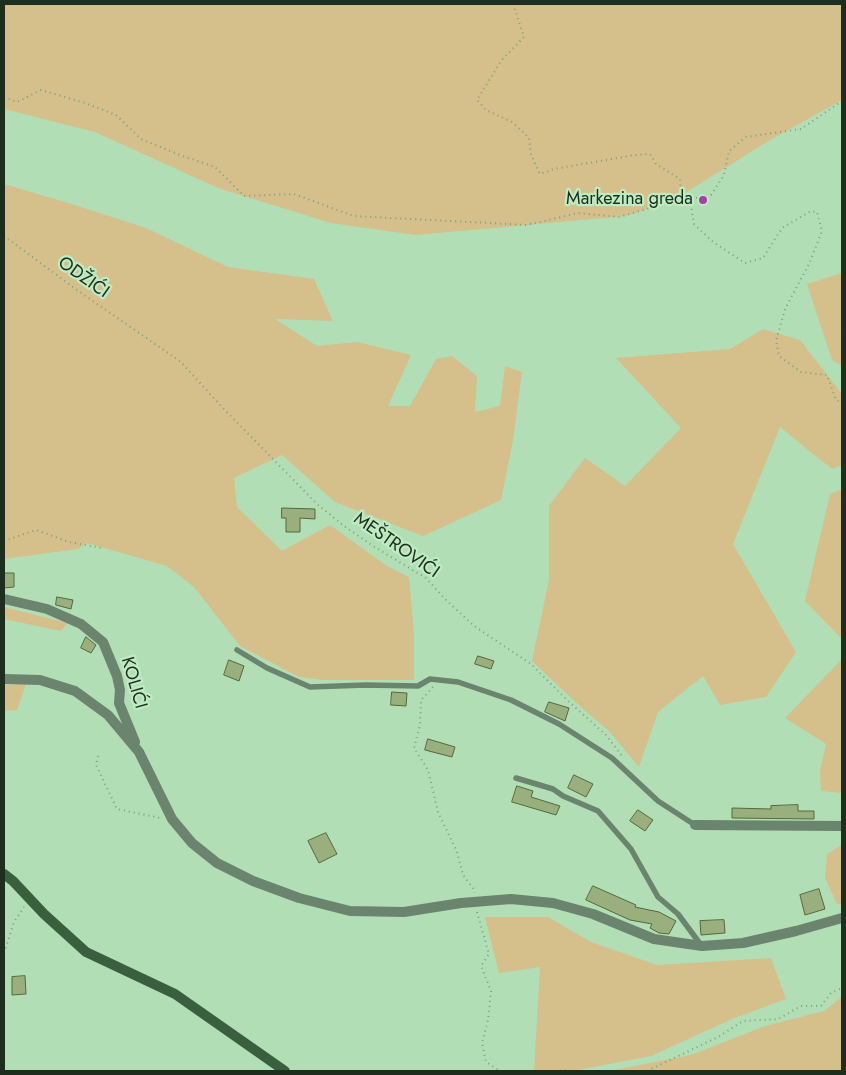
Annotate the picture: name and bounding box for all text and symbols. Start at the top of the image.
place label: Markezina greda [566,189,693,211]
marker: Markezina greda [697,194,709,206]
street label: ODŽIĆI [53,253,113,303]
street label: MEŠTROVIĆI [349,509,443,583]
street label: KOLIĆI [115,655,151,711]

